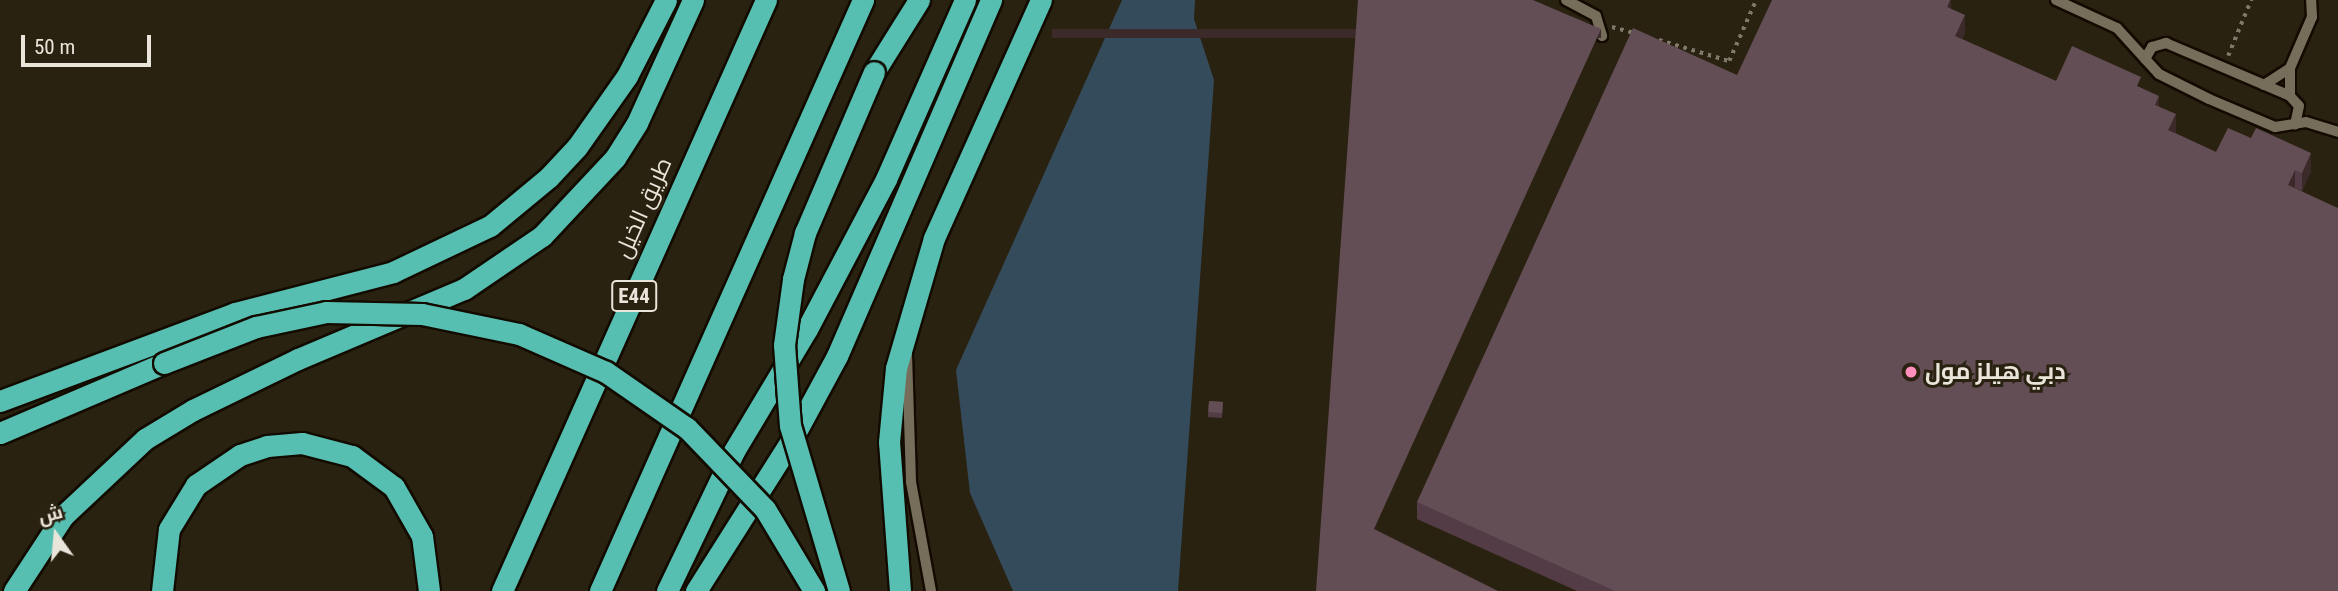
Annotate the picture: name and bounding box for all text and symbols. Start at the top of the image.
scale bar [24,21,154,65]
text: 50 m [34,35,75,59]
street label: طريق الخيل [610,153,678,263]
road number: E44 [610,278,658,314]
place label: دبي هيلز مول [1925,358,2066,386]
marker: دبي هيلز مول [1903,364,1919,380]
north arrow [21,500,91,570]
text: ش [36,500,65,528]

